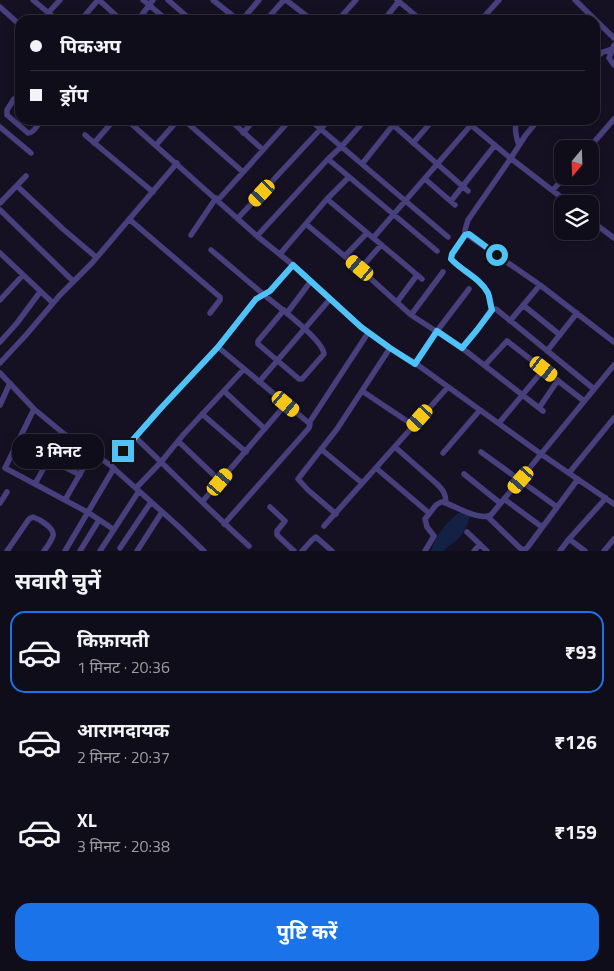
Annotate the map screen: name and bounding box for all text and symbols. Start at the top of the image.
text: पिकअप [60,31,121,60]
text: ड्रॉप [60,80,88,109]
north arrow [554,140,599,185]
map controls [554,140,599,240]
car [246,177,277,209]
button: layers [554,195,599,240]
route start [486,244,508,266]
car [343,253,376,283]
car [527,354,560,384]
car [269,389,302,419]
car [404,402,435,434]
callout: 3 मिनट [13,434,106,468]
text: 3 मिनट [35,439,81,463]
route end [112,440,134,462]
car [505,464,536,496]
car [204,466,235,498]
text: सवारी चुनें [15,564,101,598]
text: किफ़ायती [77,625,149,654]
icon: car [17,630,62,675]
text: ₹93 [565,637,597,666]
text: 1 मिनट · 20:36 [77,655,170,679]
text: आरामदायक [77,715,169,744]
icon: car [17,720,62,765]
text: ₹126 [554,727,597,756]
text: 2 मिनट · 20:37 [77,745,170,769]
text: XL [77,805,97,834]
icon: car [17,810,62,855]
text: ₹159 [554,817,597,846]
text: 3 मिनट · 20:38 [77,834,170,858]
button: पुष्टि करें [15,903,599,961]

